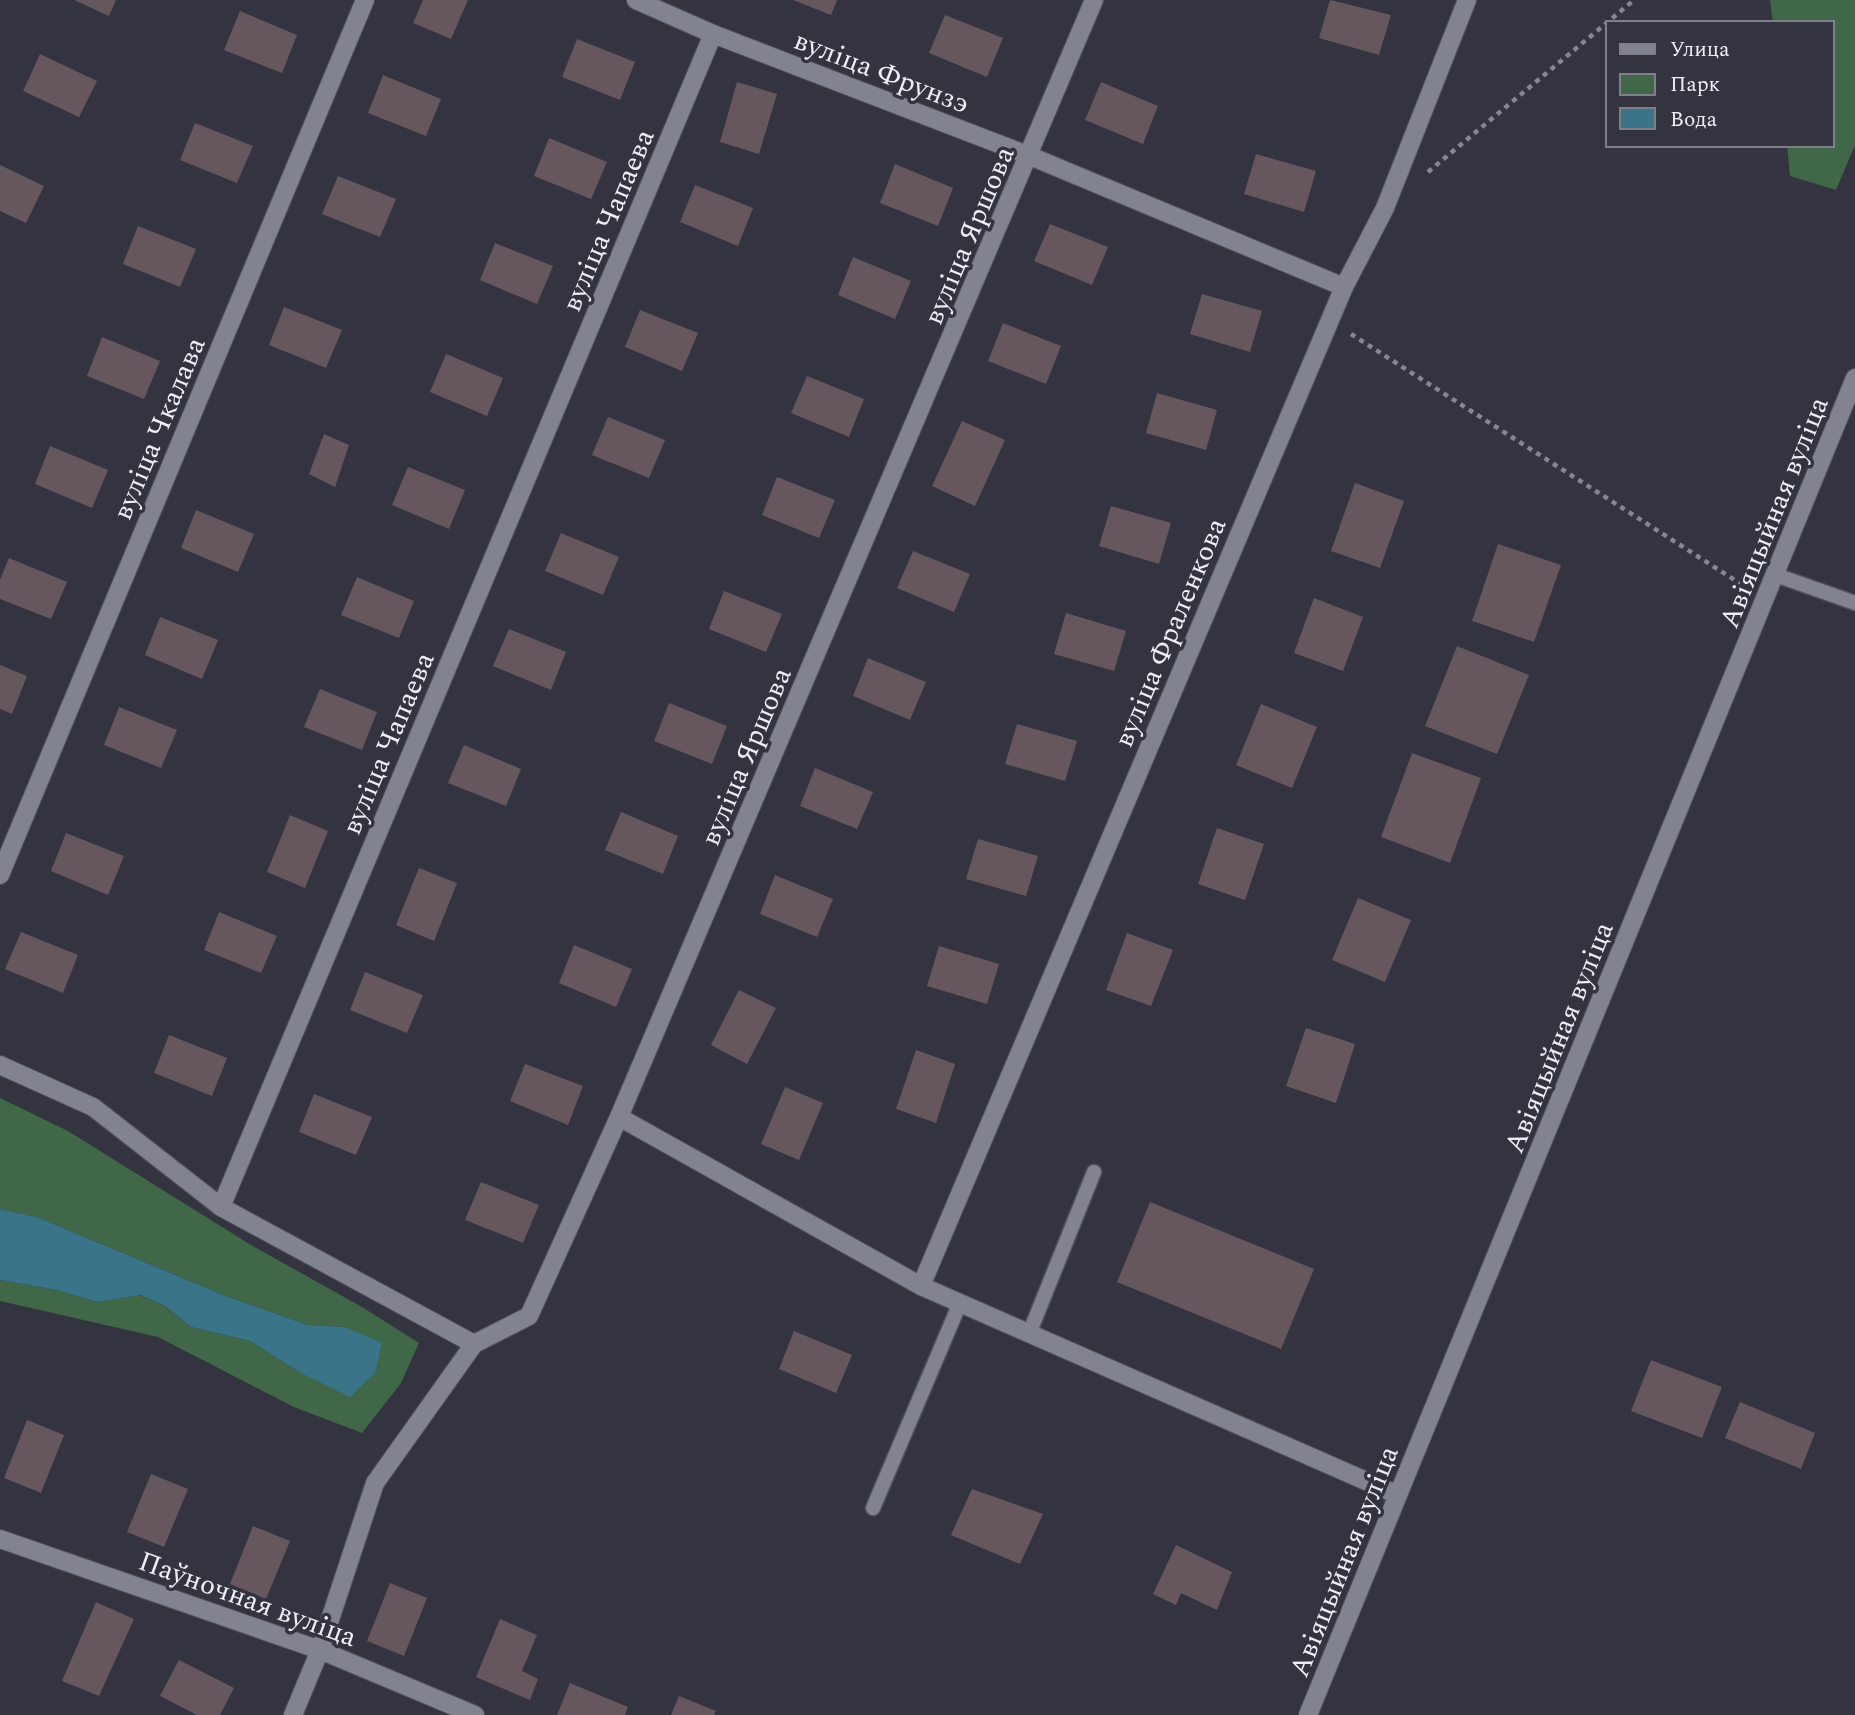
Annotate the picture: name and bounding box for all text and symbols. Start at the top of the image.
street label: вуліца Фрунзэ [788,19,975,126]
legend [1606,21,1834,147]
text: Улица [1670,34,1730,66]
text: Парк [1670,69,1721,101]
text: Вода [1670,104,1718,136]
street label: вуліца Чапаева [551,122,666,319]
street label: вуліца Яршова [912,139,1026,331]
street label: вуліца Чкалава [101,330,217,527]
street label: Авіяцыйная вуліца [1708,390,1841,635]
street label: вуліца Фраленкова [1103,511,1238,754]
street label: вуліца Чапаева [331,645,446,842]
street label: вуліца Яршова [689,660,803,852]
street label: Авіяцыйная вуліца [1493,915,1626,1160]
street label: Авіяцыйная вуліца [1278,1439,1411,1684]
street label: Паўночная вуліца [132,1540,363,1659]

